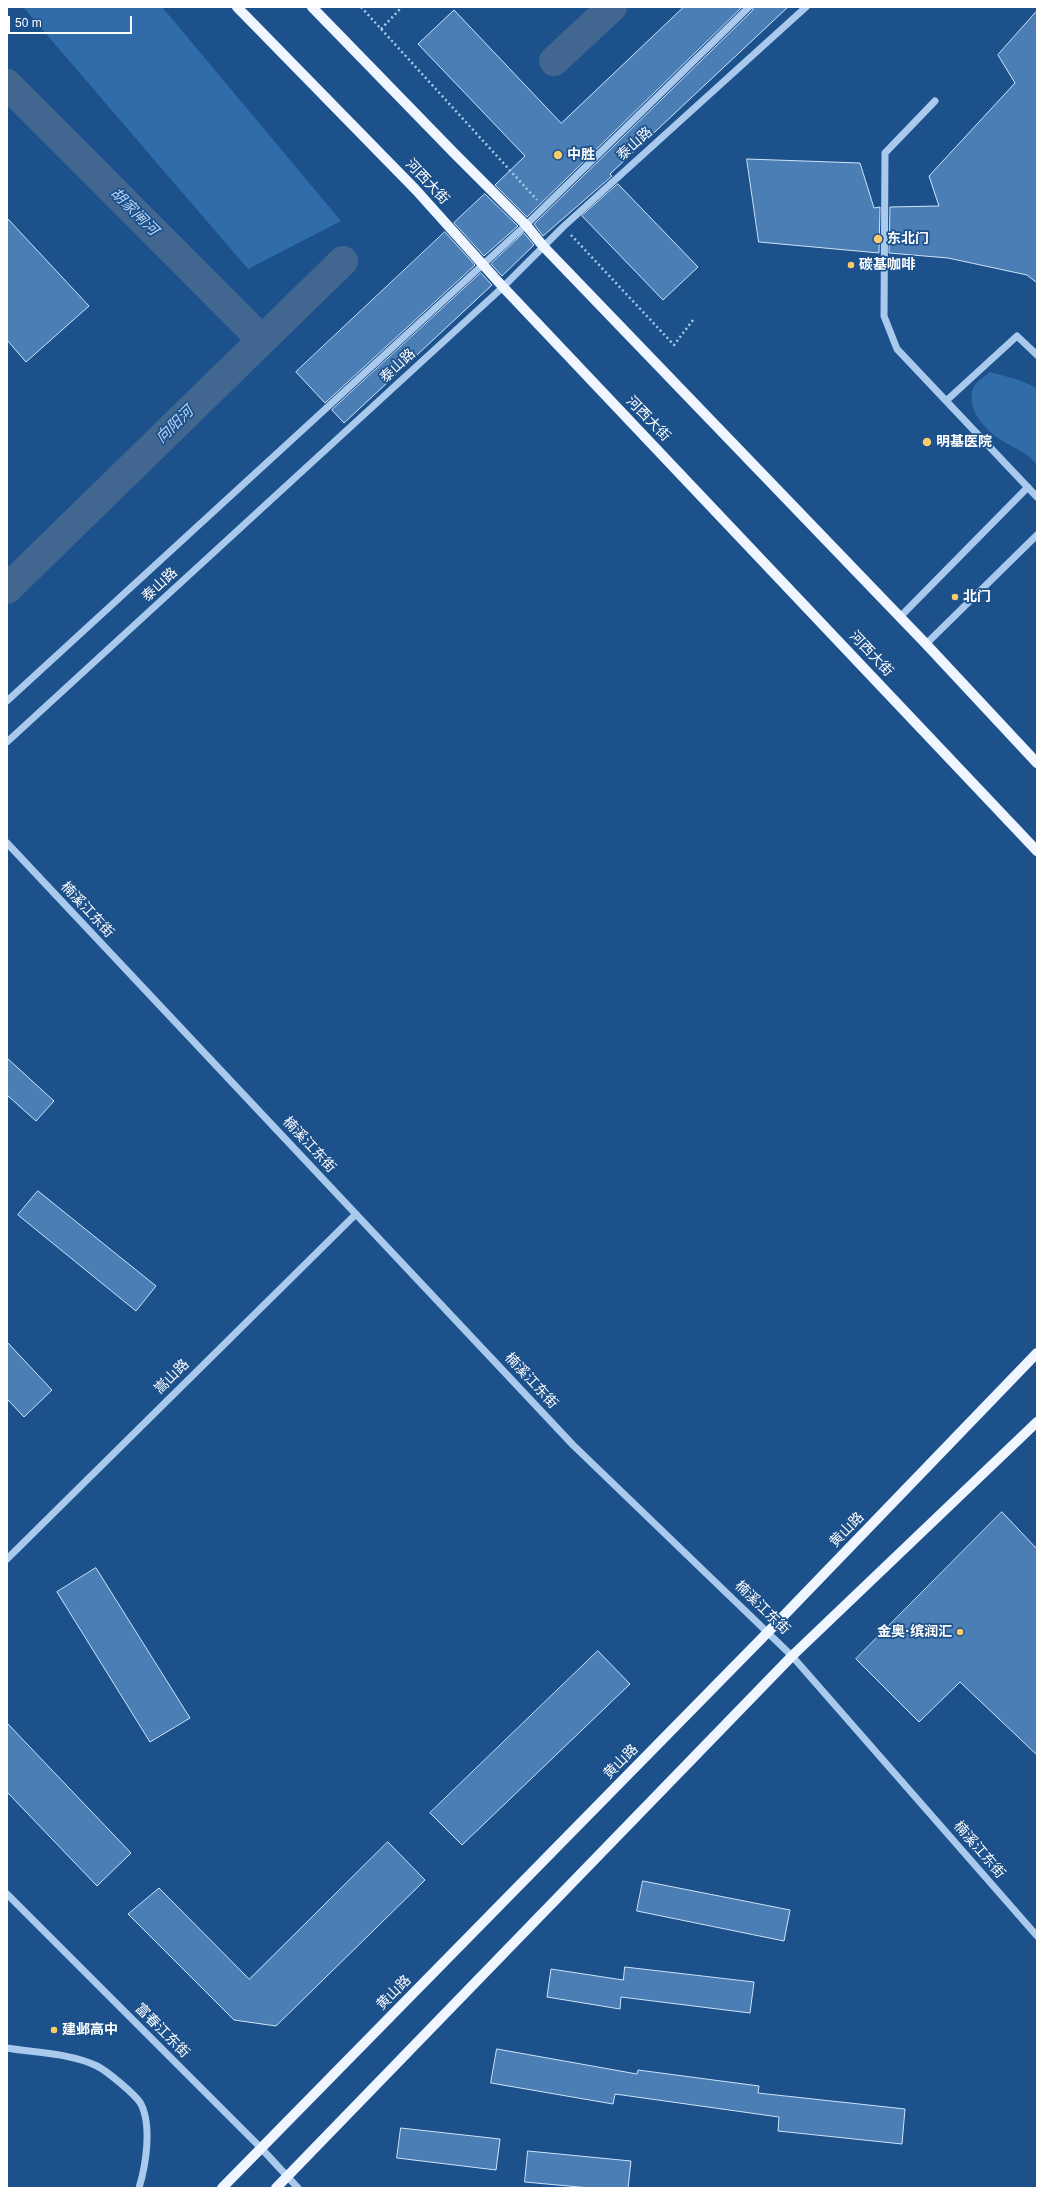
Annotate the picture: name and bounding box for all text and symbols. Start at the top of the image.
scale bar [10,8,134,34]
text: 50 m [15,16,42,30]
street label: 泰山路 [614,124,656,164]
place label: 中胜 [567,147,595,163]
marker: 中胜 [552,149,564,161]
street label: 河西大街 [402,156,452,208]
water label: 胡家闸河 [106,184,162,240]
place label: 东北门 [887,231,929,247]
marker: 东北门 [872,233,884,245]
place label: 碳基咖啡 [859,257,915,273]
marker: 碳基咖啡 [846,260,856,270]
street label: 泰山路 [377,346,419,386]
street label: 河西大街 [623,393,673,445]
water label: 向阳河 [153,403,197,447]
place label: 明基医院 [936,434,992,450]
marker: 明基医院 [921,436,933,448]
street label: 泰山路 [139,565,181,605]
place label: 北门 [963,589,991,605]
marker: 北门 [950,592,960,602]
street label: 河西大街 [846,628,896,680]
street label: 楠溪江东街 [57,879,117,941]
street label: 楠溪江东街 [279,1114,339,1176]
street label: 楠溪江东街 [501,1350,561,1412]
street label: 嵩山路 [151,1356,193,1398]
street label: 黄山路 [826,1509,868,1551]
street label: 楠溪江东街 [731,1578,793,1638]
place label: 金奥·缤润汇 [877,1624,952,1640]
marker: 金奥·缤润汇 [955,1627,965,1637]
street label: 黄山路 [600,1741,642,1783]
street label: 楠溪江东街 [950,1818,1008,1882]
street label: 黄山路 [373,1972,415,2014]
street label: 富春江东街 [131,2000,193,2062]
place label: 建邺高中 [62,2022,118,2038]
marker: 建邺高中 [49,2025,59,2035]

